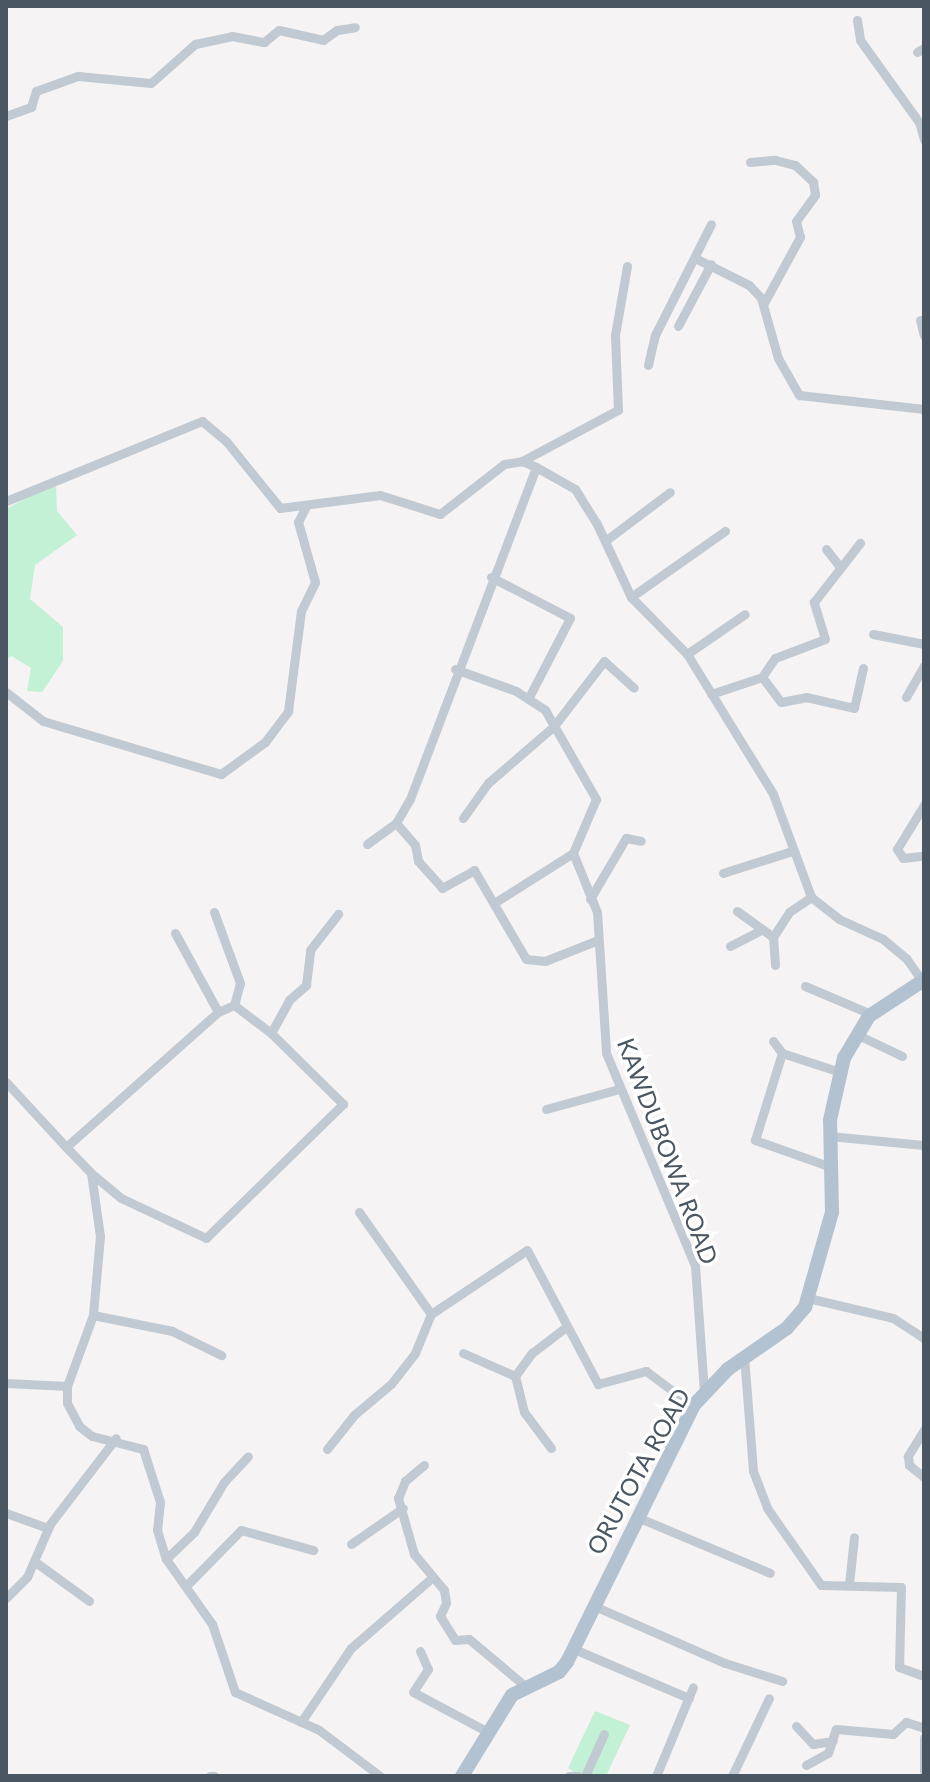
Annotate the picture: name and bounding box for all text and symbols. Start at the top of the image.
street label: KAWDUBOWA ROAD [611,1033,725,1269]
street label: ORUTOTA ROAD [580,1382,696,1560]

